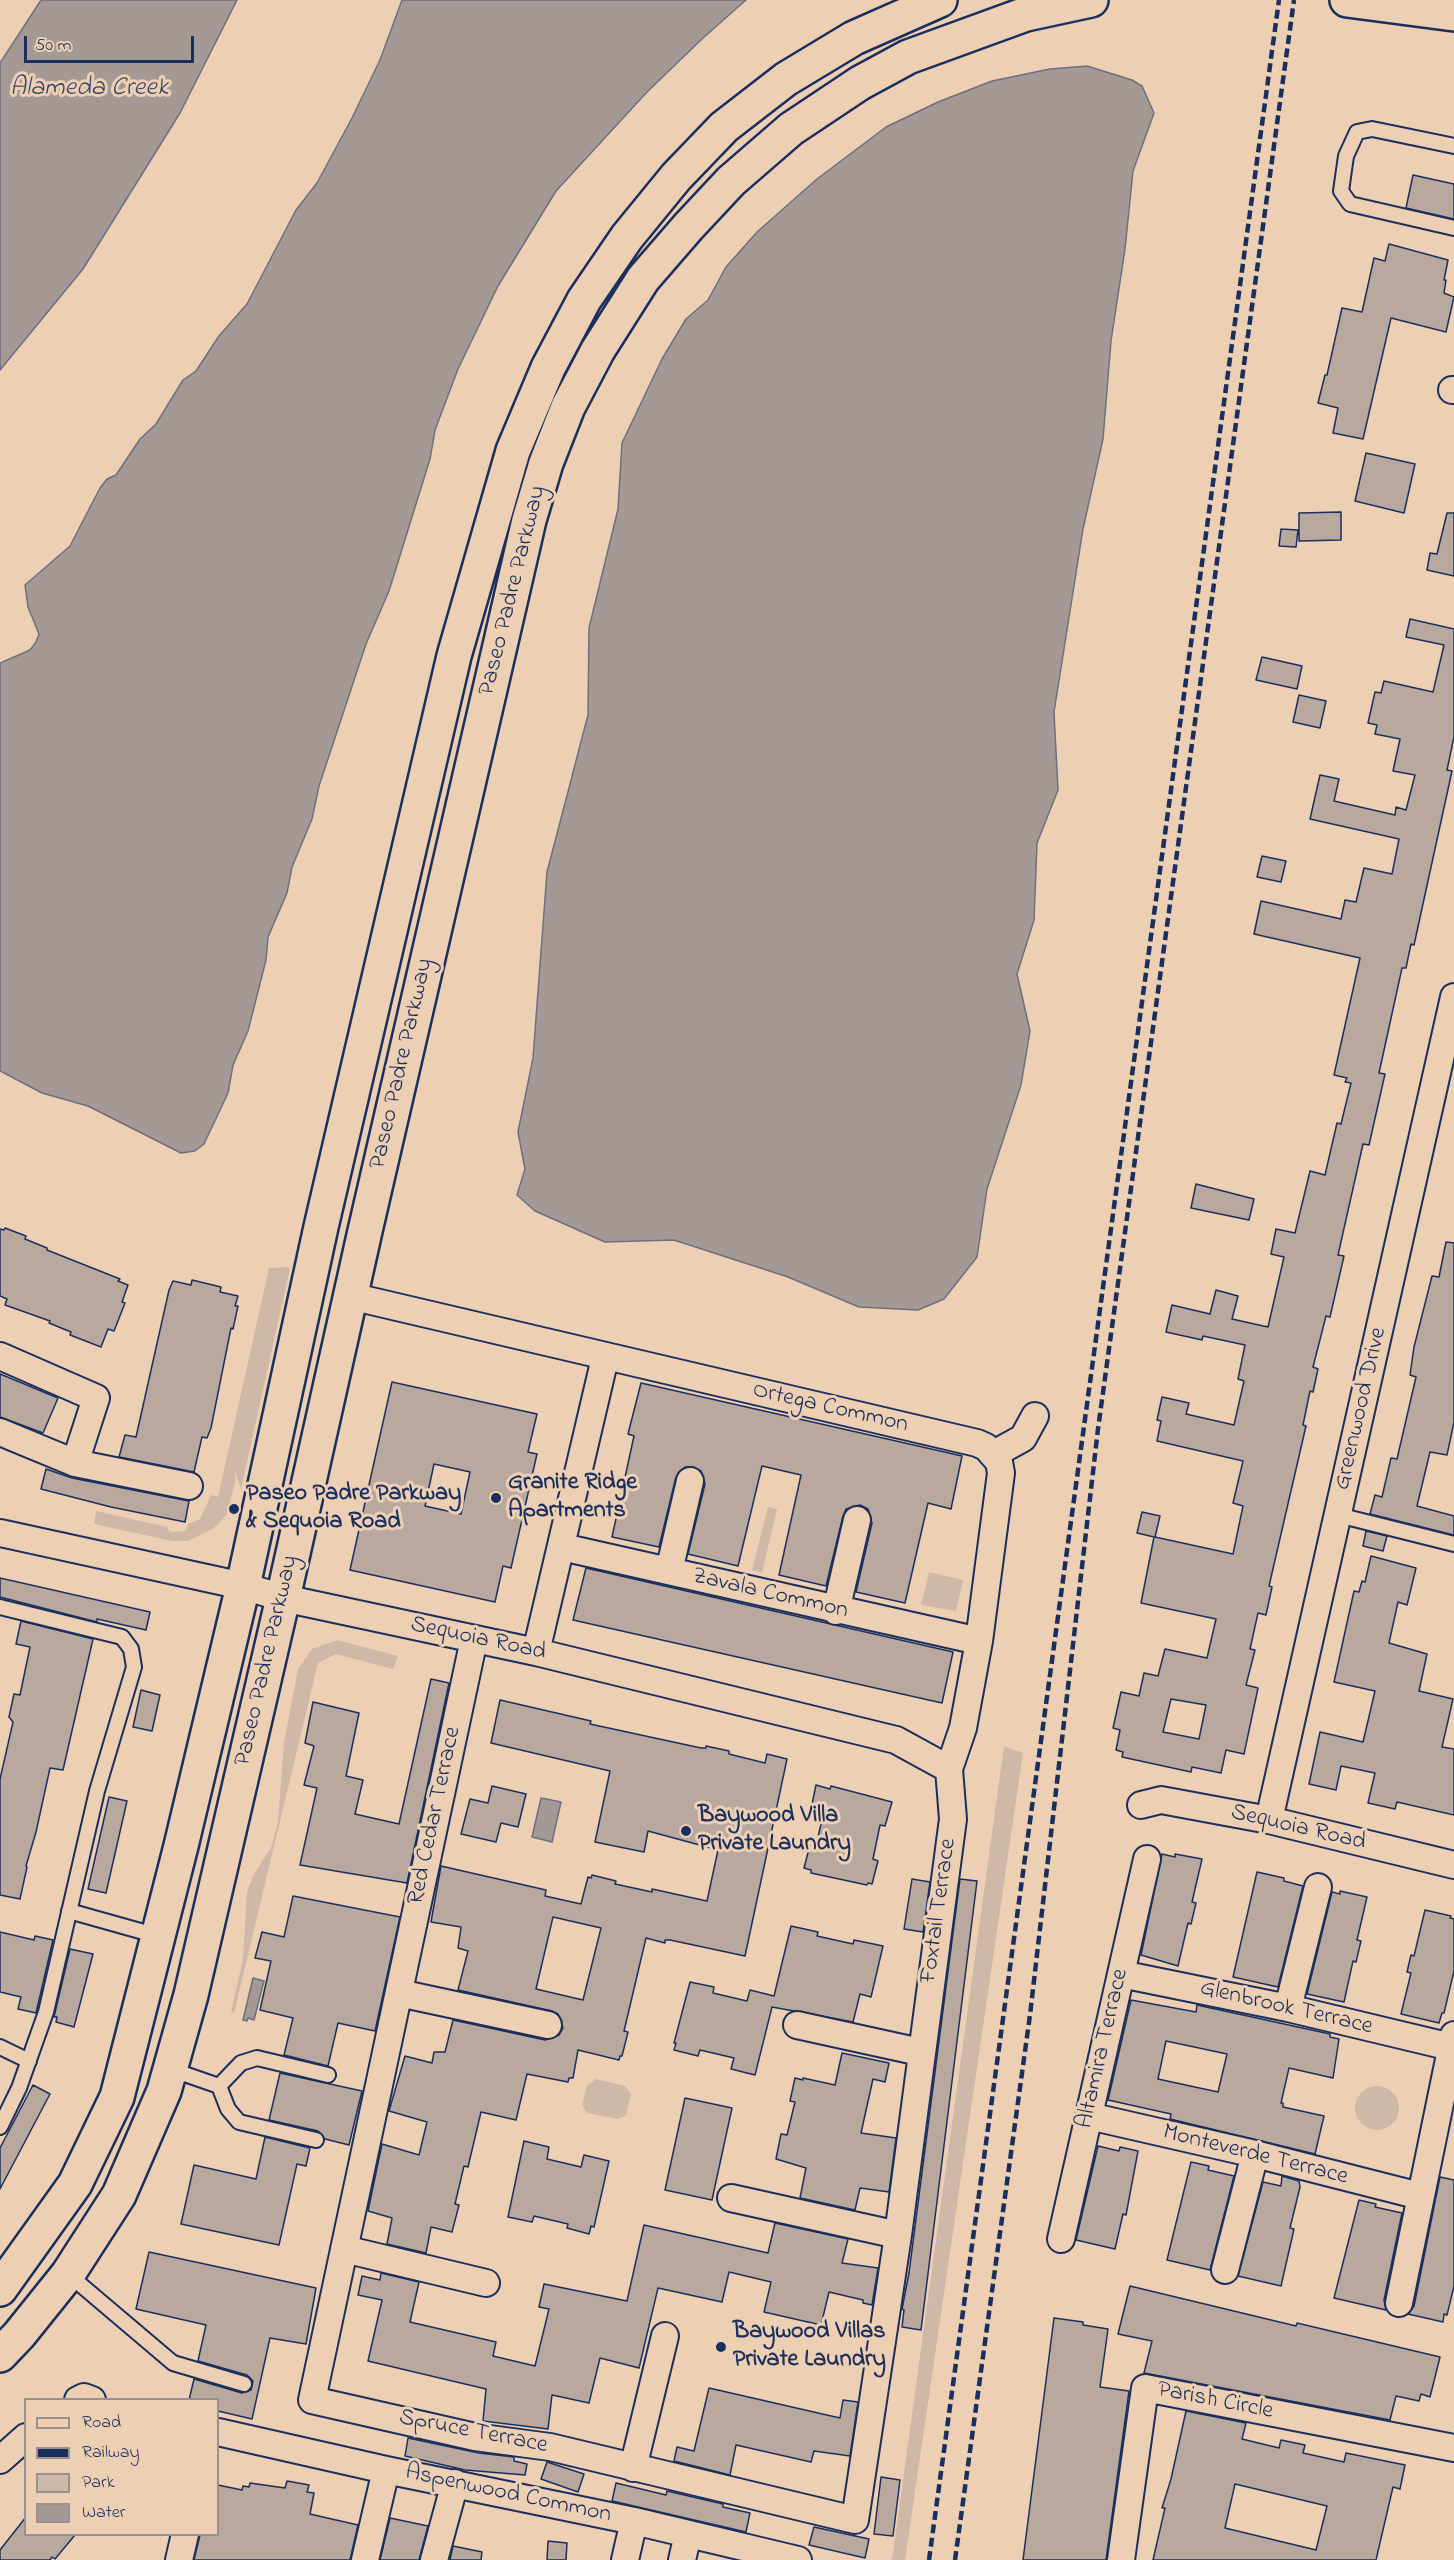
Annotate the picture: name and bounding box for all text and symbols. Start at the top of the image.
scale bar [27,24,196,62]
text: 50 m [35,33,72,59]
water label: Alameda Creek [10,74,168,106]
street label: Paseo Padre Parkway [474,483,554,699]
street label: Paseo Padre Parkway [365,956,441,1172]
street label: Greenwood Drive [1329,1325,1395,1493]
street label: Ortega Common [749,1377,911,1441]
place label: Granite Ridge Apartments [508,1470,637,1526]
place label: Paseo Padre Parkway & Sequoia Road [246,1481,461,1537]
marker: Granite Ridge Apartments [489,1491,503,1505]
marker: Paseo Padre Parkway & Sequoia Road [227,1502,241,1516]
street label: Paseo Padre Parkway [230,1553,306,1769]
street label: Zavala Common [689,1563,851,1627]
street label: Sequoia Road [408,1612,548,1668]
street label: Red Cedar Terrace [403,1724,469,1908]
street label: Sequoia Road [1228,1799,1368,1859]
place label: Baywood Villa Private Laundry [698,1803,851,1859]
marker: Baywood Villa Private Laundry [679,1824,693,1838]
street label: Foxtail Terrace [916,1837,964,1985]
street label: Altamira Terrace [1072,1966,1136,2132]
street label: Glenbrook Terrace [1197,1975,1375,2043]
street label: Monteverde Terrace [1159,2119,1351,2193]
place label: Baywood Villas Private Laundry [733,2319,886,2375]
marker: Baywood Villas Private Laundry [714,2340,728,2354]
street label: Parish Circle [1155,2377,1275,2427]
legend [24,2398,219,2536]
street label: Spruce Terrace [396,2404,550,2462]
text: Road [82,2410,121,2436]
text: Railway [82,2440,139,2466]
street label: Aspenwood Common [402,2459,614,2531]
text: Park [82,2470,115,2496]
text: Water [82,2500,125,2526]

